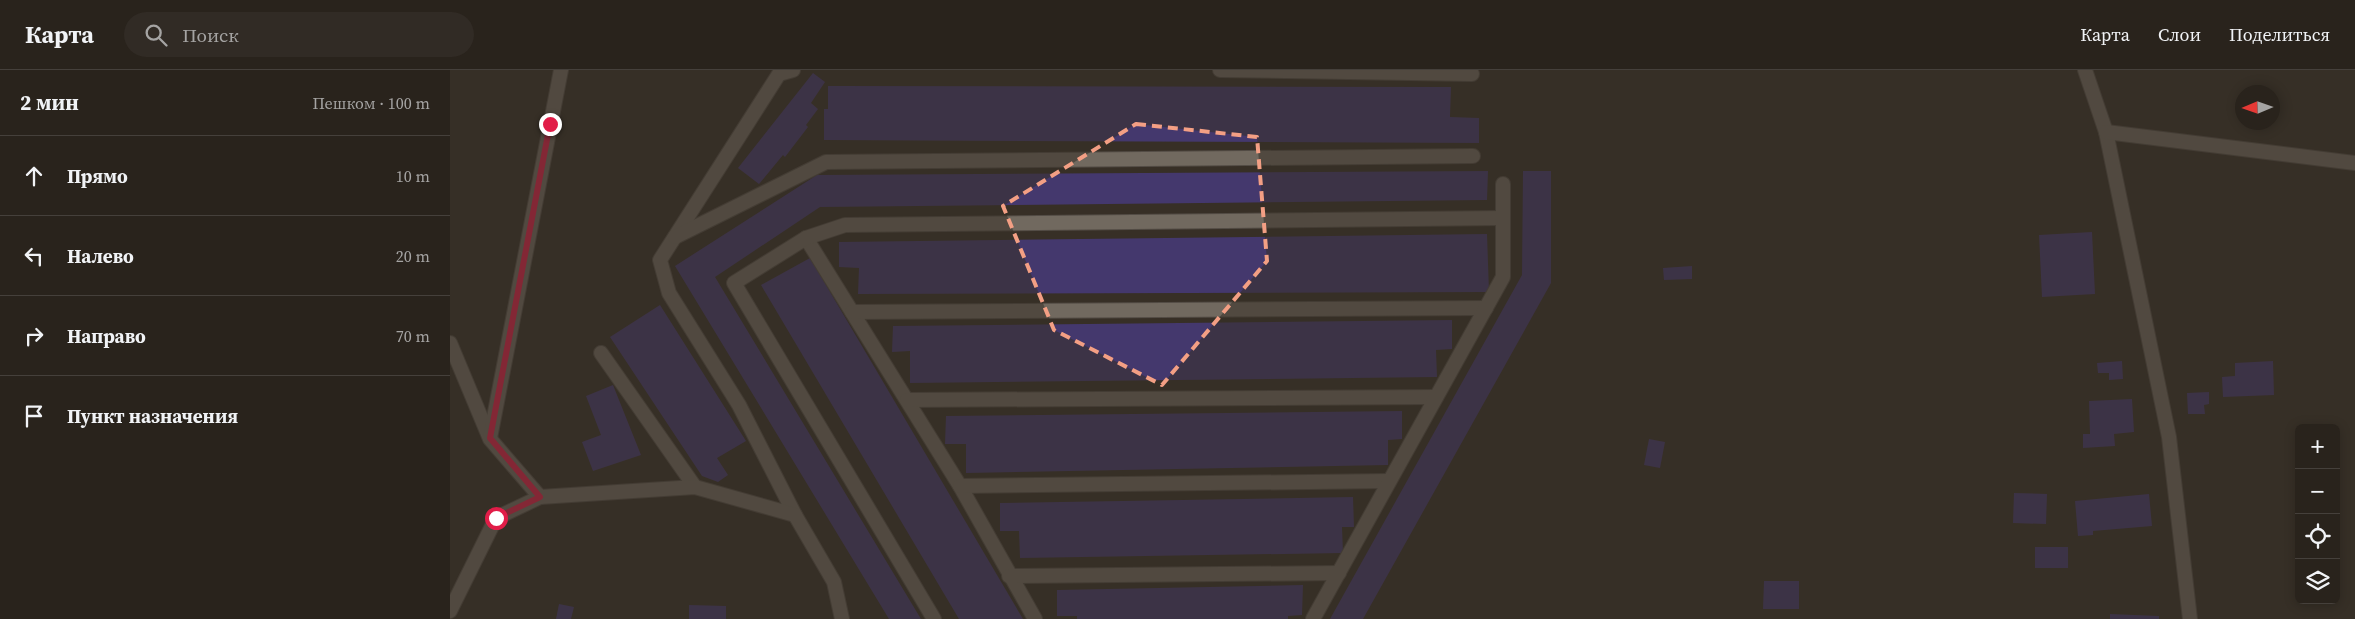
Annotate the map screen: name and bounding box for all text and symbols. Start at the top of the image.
search box [124,12,474,57]
text: Карта [25,18,94,51]
icon: search [142,21,170,49]
text: Поиск [182,22,239,48]
text: Карта [2080,22,2130,47]
text: Слои [2158,22,2201,47]
text: Поделиться [2229,22,2330,47]
north arrow [2235,85,2280,130]
text: 2 мин [20,88,79,117]
text: Пешком · 100 m [312,92,430,114]
route end [539,113,562,136]
icon: ahead [20,162,48,190]
text: Прямо [67,163,128,189]
text: 10 m [396,165,430,187]
icon: left [20,242,48,270]
text: Налево [67,243,134,269]
text: 20 m [396,245,430,267]
icon: right [20,322,48,350]
text: Направо [67,323,146,349]
text: 70 m [396,325,430,347]
icon: arrive [20,402,48,430]
text: Пункт назначения [67,403,238,429]
map controls [2295,424,2340,604]
button: + [2295,424,2340,469]
button: − [2295,469,2340,514]
route start [485,507,508,530]
button: locate [2295,514,2340,559]
button: layers [2295,559,2340,604]

